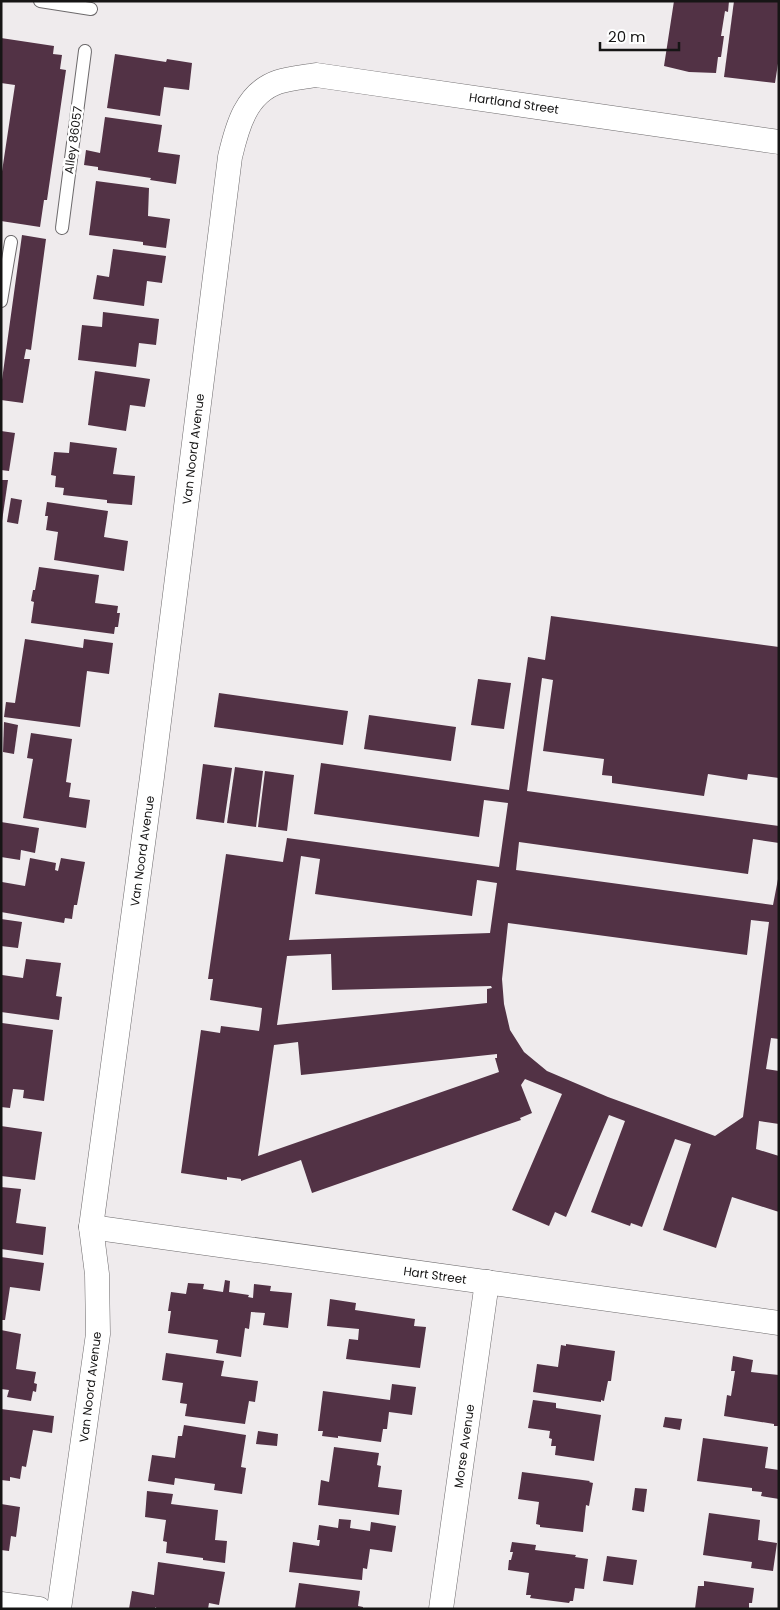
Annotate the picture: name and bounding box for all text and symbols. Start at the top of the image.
scale bar [600,20,679,52]
text: 20 m [608,26,646,47]
street label: Hartland Street [468,88,560,118]
street label: Alley 86057 [60,105,86,175]
street label: Van Noord Avenue [178,392,208,506]
street label: Van Noord Avenue [126,794,158,908]
street label: Hart Street [402,1262,468,1288]
street label: Van Noord Avenue [75,1330,105,1444]
street label: Morse Avenue [450,1403,478,1489]

